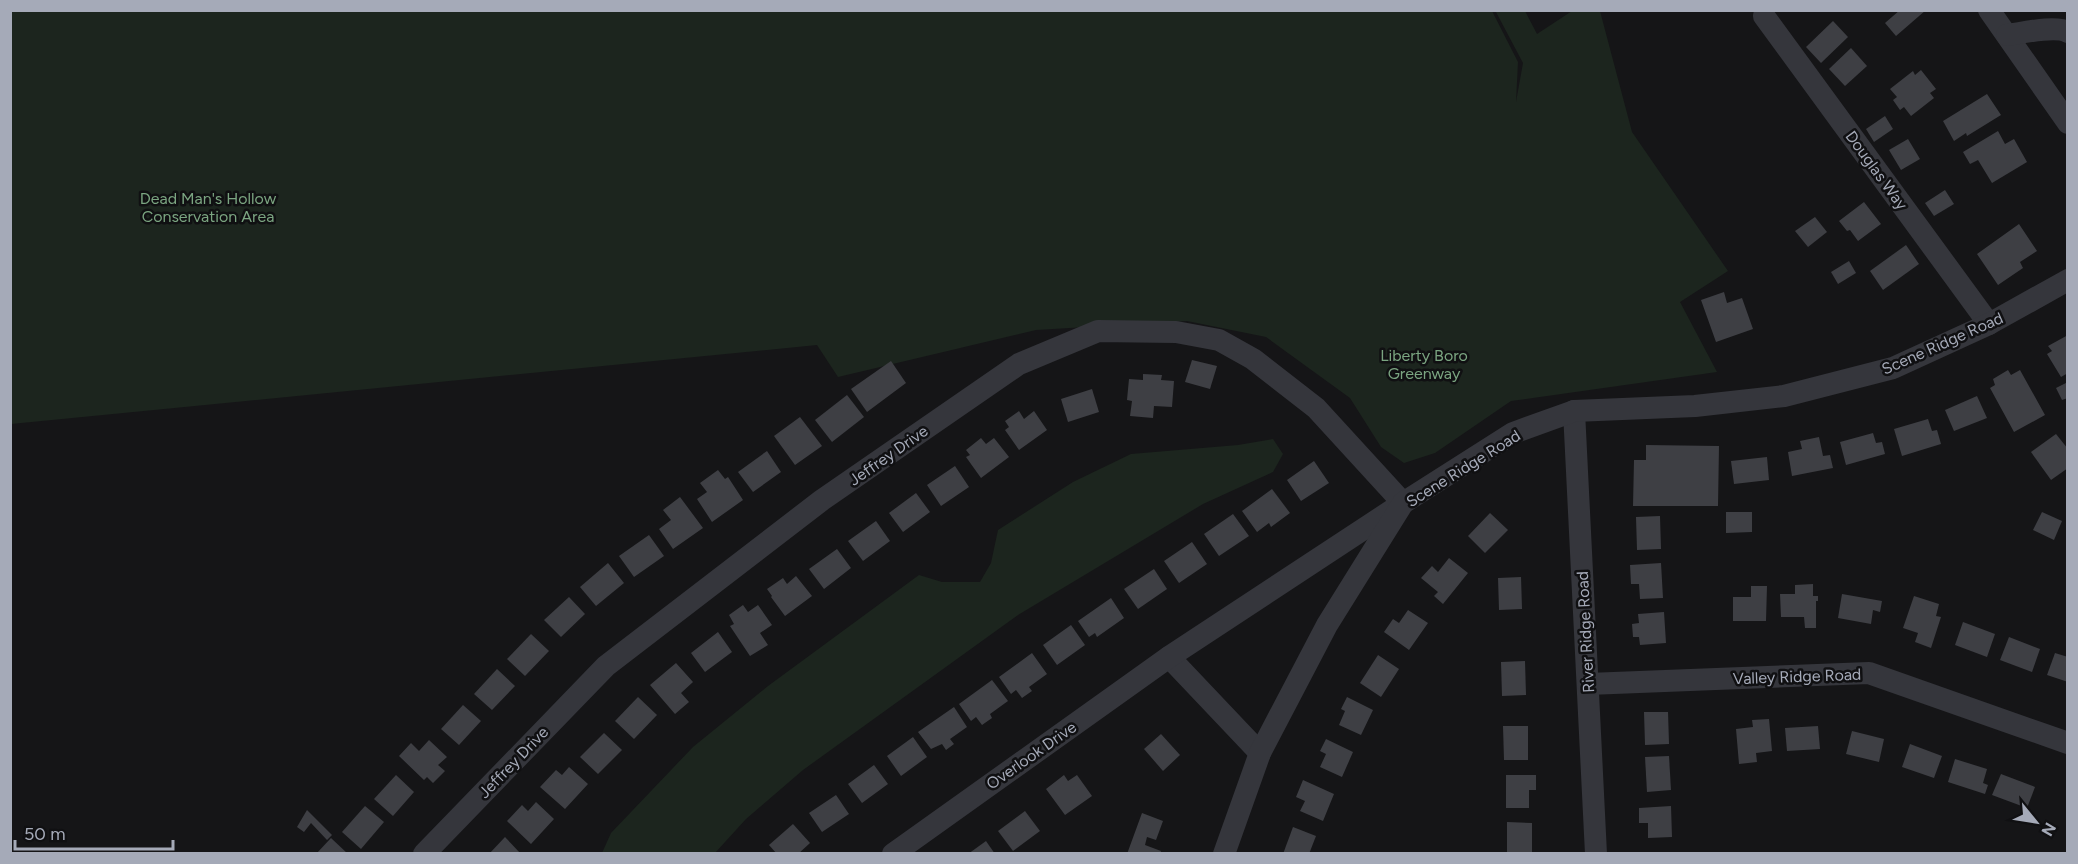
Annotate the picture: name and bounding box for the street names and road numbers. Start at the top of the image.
street label: Douglas Way [1842,127,1912,214]
street label: Scene Ridge Road [1879,308,2006,379]
street label: Jeffrey Drive [845,421,932,490]
street label: Scene Ridge Road [1403,426,1524,511]
street label: River Ridge Road [1573,571,1598,693]
street label: Valley Ridge Road [1732,665,1862,688]
street label: Overlook Drive [983,717,1080,793]
street label: Jeffrey Drive [475,722,552,802]

